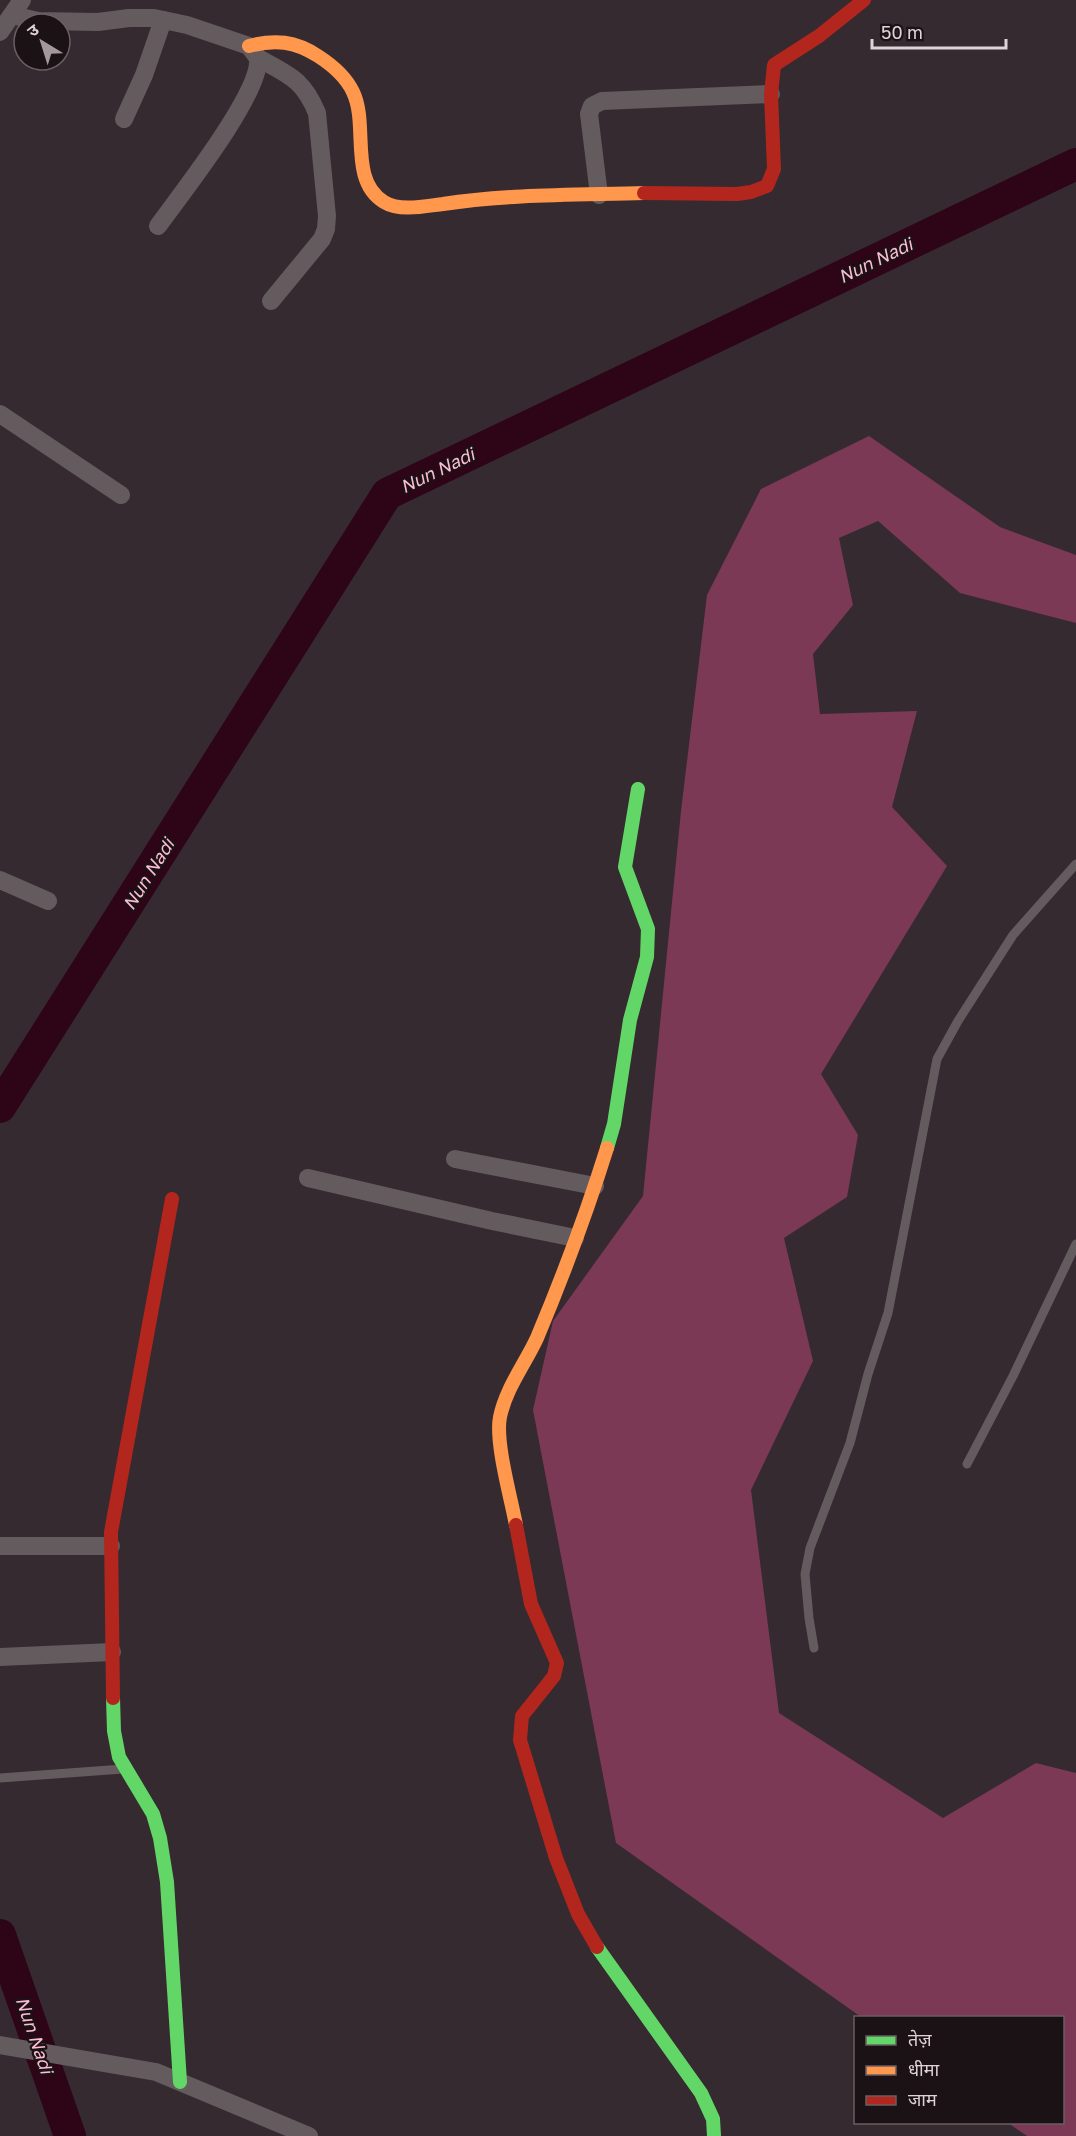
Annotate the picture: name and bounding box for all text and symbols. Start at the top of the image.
north arrow [12,12,72,72]
scale bar [872,12,1006,50]
text: उ [23,19,43,41]
text: 50 m [881,21,923,43]
water label: Nun Nadi [834,232,918,287]
water label: Nun Nadi [396,442,480,497]
water label: Nun Nadi [118,832,180,914]
water label: Nun Nadi [12,1994,59,2078]
legend [854,2016,1064,2124]
text: तेज़ [908,2028,932,2050]
text: धीमा [908,2058,939,2080]
text: जाम [908,2088,938,2110]

